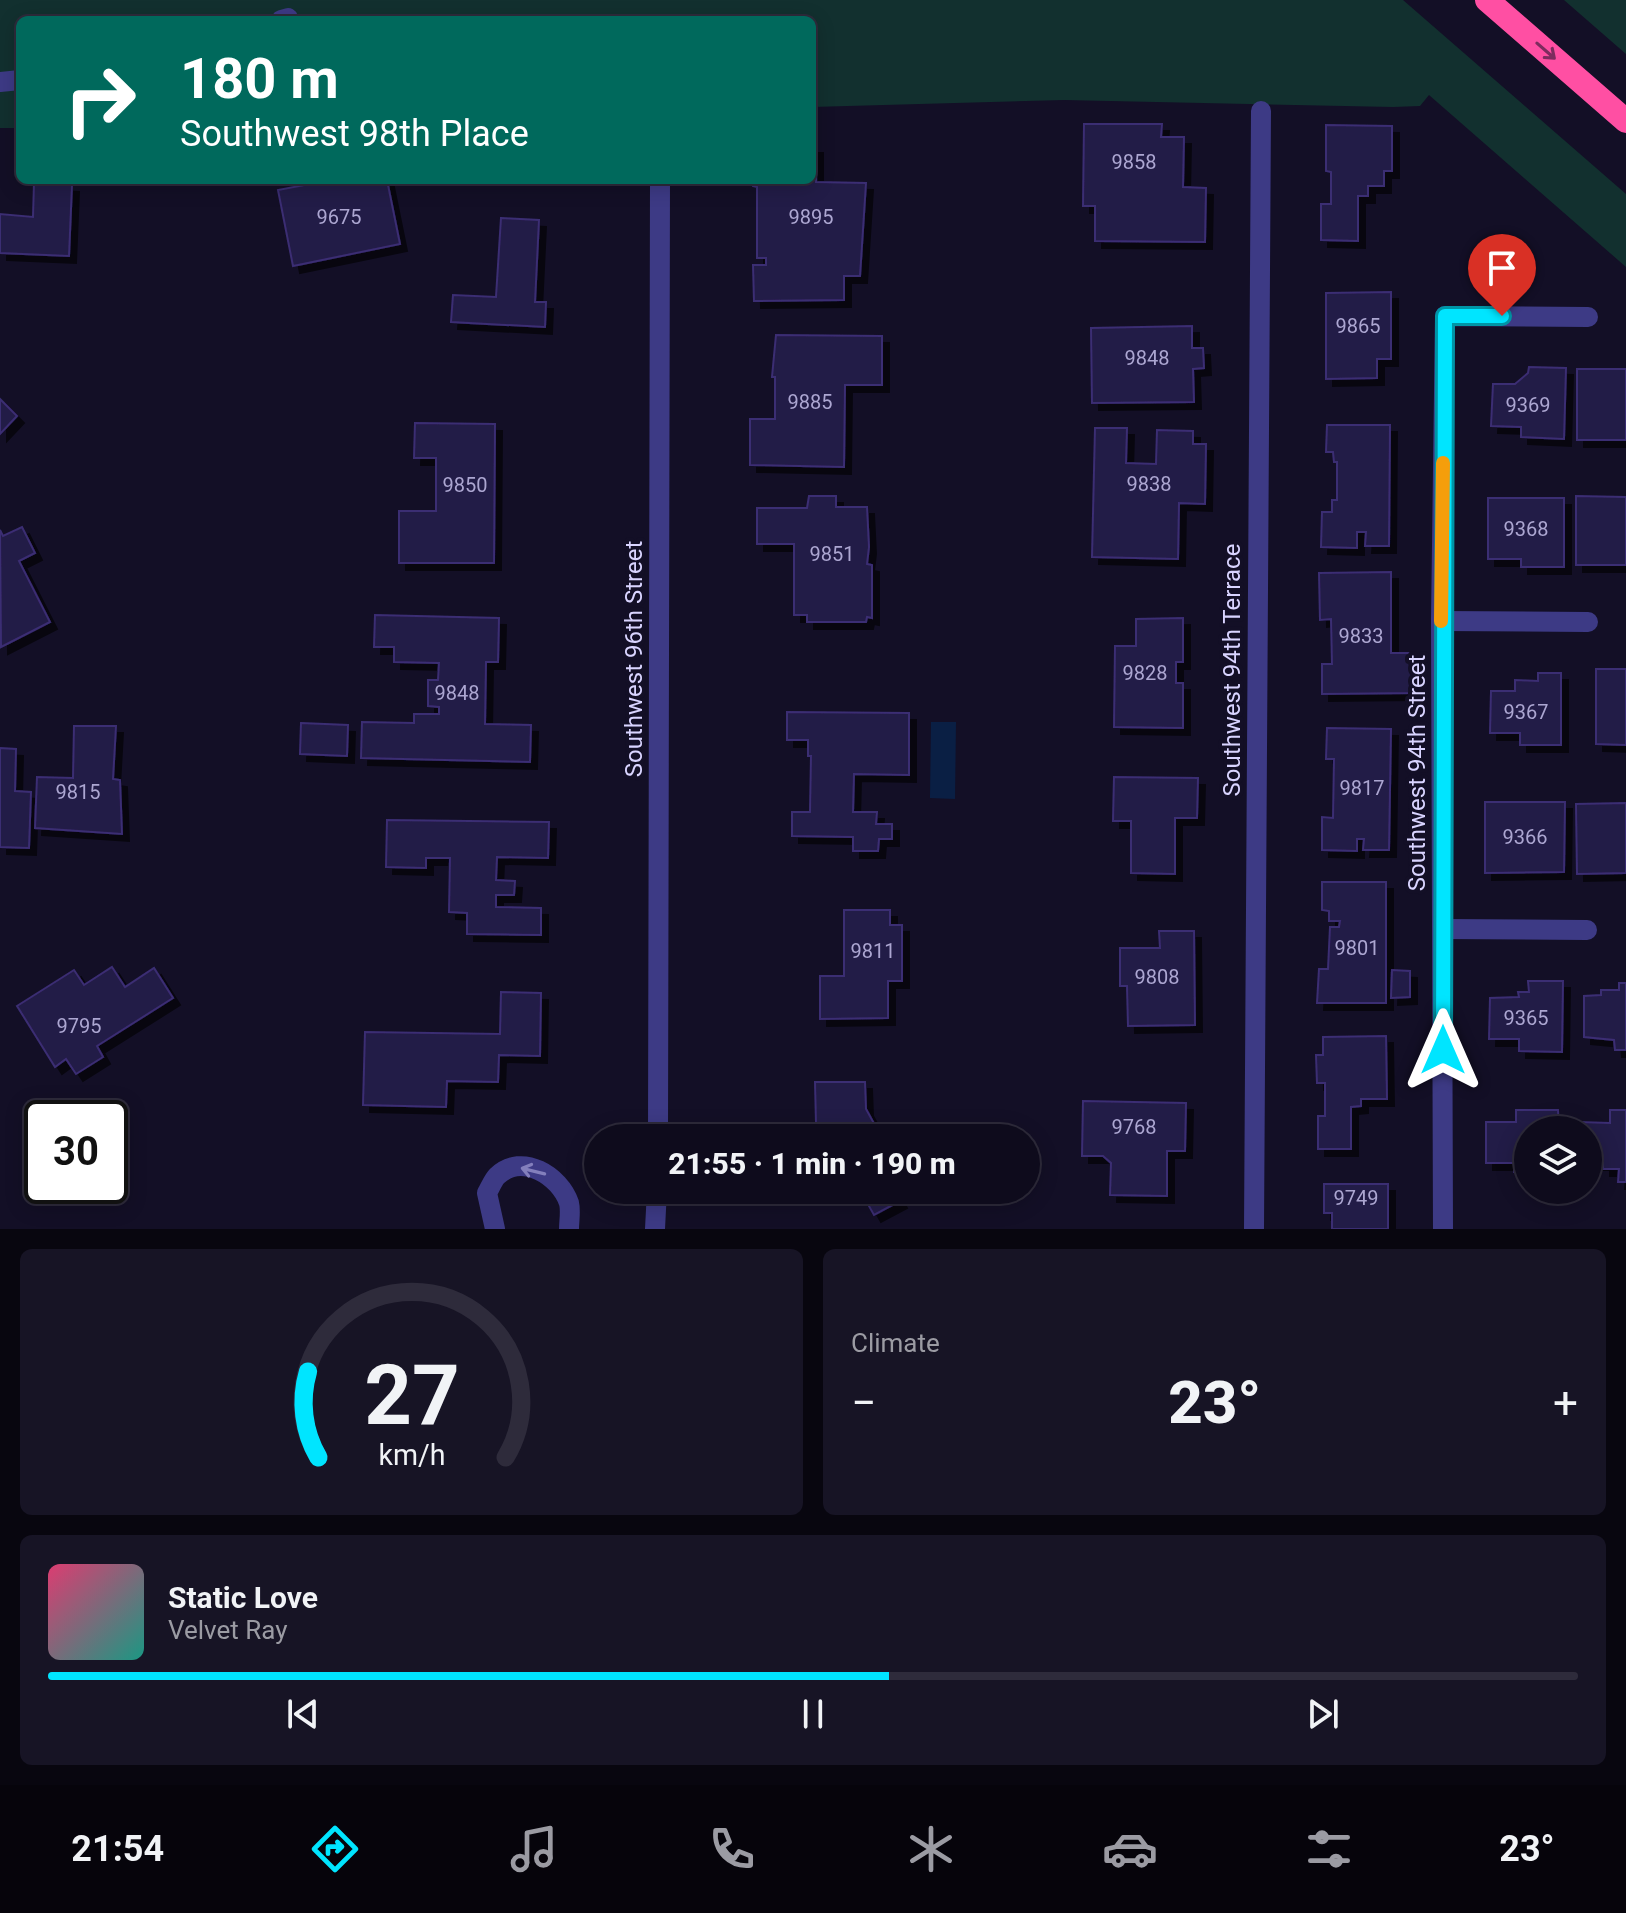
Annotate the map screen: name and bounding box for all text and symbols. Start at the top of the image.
one-way arrow [1535,42,1556,60]
text: 180 m [180,46,339,112]
icon: right [48,48,152,152]
text: Southwest 98th Place [180,113,529,155]
house number: 9858 [1112,150,1156,174]
house number: 9675 [317,205,361,229]
house number: 9895 [789,205,833,229]
pin [1468,234,1536,316]
icon: arrive [1480,246,1524,290]
house number: 9865 [1336,314,1380,338]
house number: 9848 [1125,346,1169,370]
house number: 9885 [788,390,832,414]
house number: 9369 [1506,393,1550,417]
house number: 9838 [1127,472,1171,496]
house number: 9850 [443,473,487,497]
house number: 9368 [1504,517,1548,541]
street label: Southwest 96th Street [620,541,648,777]
house number: 9851 [810,542,854,566]
street label: Southwest 94th Terrace [1218,544,1246,796]
house number: 9833 [1339,624,1383,648]
street label: Southwest 94th Street [1403,655,1431,891]
house number: 9828 [1123,661,1167,685]
house number: 9848 [435,681,479,705]
house number: 9367 [1504,700,1548,724]
house number: 9817 [1340,776,1384,800]
house number: 9815 [56,780,100,804]
house number: 9366 [1503,825,1547,849]
house number: 9801 [1335,936,1379,960]
house number: 9811 [851,939,895,963]
house number: 9808 [1135,965,1179,989]
house number: 9365 [1504,1006,1548,1030]
position arrow [1401,1008,1485,1092]
house number: 9795 [57,1014,101,1038]
speed limit sign: 30 [24,1100,128,1204]
house number: 9768 [1112,1115,1156,1139]
map controls [1514,1116,1602,1204]
button: layers [1514,1116,1602,1204]
text: 21:55 · 1 min · 190 m [668,1146,956,1181]
one-way arrow [521,1163,546,1178]
house number: 9749 [1334,1186,1378,1210]
text: Climate [851,1328,940,1358]
text: 27 [364,1347,459,1444]
text: 23° [1168,1367,1261,1438]
text: − [851,1377,876,1429]
text: + [1553,1377,1578,1429]
text: km/h [378,1438,445,1472]
text: Static Love [168,1580,318,1615]
text: Velvet Ray [168,1615,288,1645]
icon: previous [281,1692,325,1736]
icon: pause [791,1692,835,1736]
icon: next [1301,1692,1345,1736]
icon: directions [307,1821,363,1877]
icon: music [506,1821,562,1877]
icon: phone [704,1821,760,1877]
icon: climate [903,1821,959,1877]
icon: car [1102,1821,1158,1877]
icon: filters [1301,1821,1357,1877]
text: 21:54 [71,1828,164,1870]
text: 23° [1499,1828,1555,1870]

